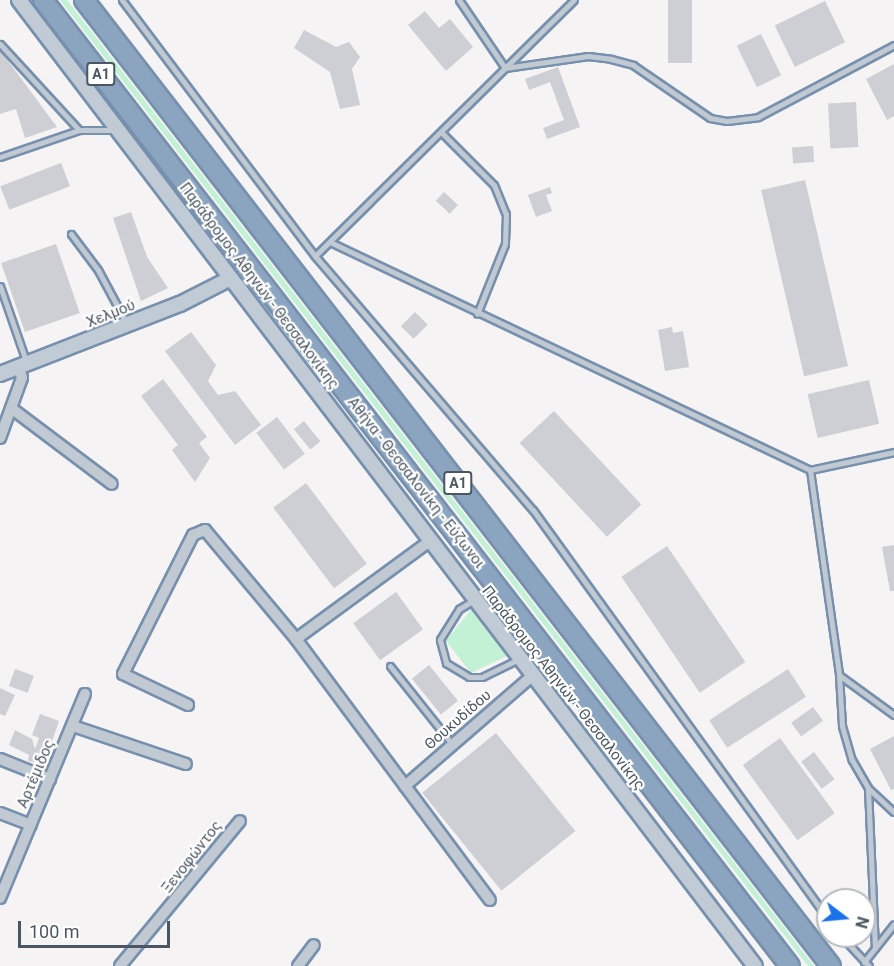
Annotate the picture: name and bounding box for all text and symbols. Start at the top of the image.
road number: Α1 [86,63,116,85]
street label: Παράδρομος Αθηνών - Θεσσαλονίκης [176,179,342,393]
street label: Χελμού [84,296,138,332]
street label: Αθήνα - Θεσσαλονίκη - Εύζωνοι [344,394,488,572]
road number: Α1 [443,472,473,494]
street label: Παράδρομος Αθηνών - Θεσσαλονίκης [478,583,648,793]
street label: Θουκυδίδου [421,686,495,754]
street label: Αρτέμιδος [14,737,58,811]
street label: Ξενοφώντος [158,817,226,897]
north arrow [816,888,876,948]
scale bar [21,909,172,947]
text: N [851,914,873,931]
text: 100 m [29,921,80,942]

